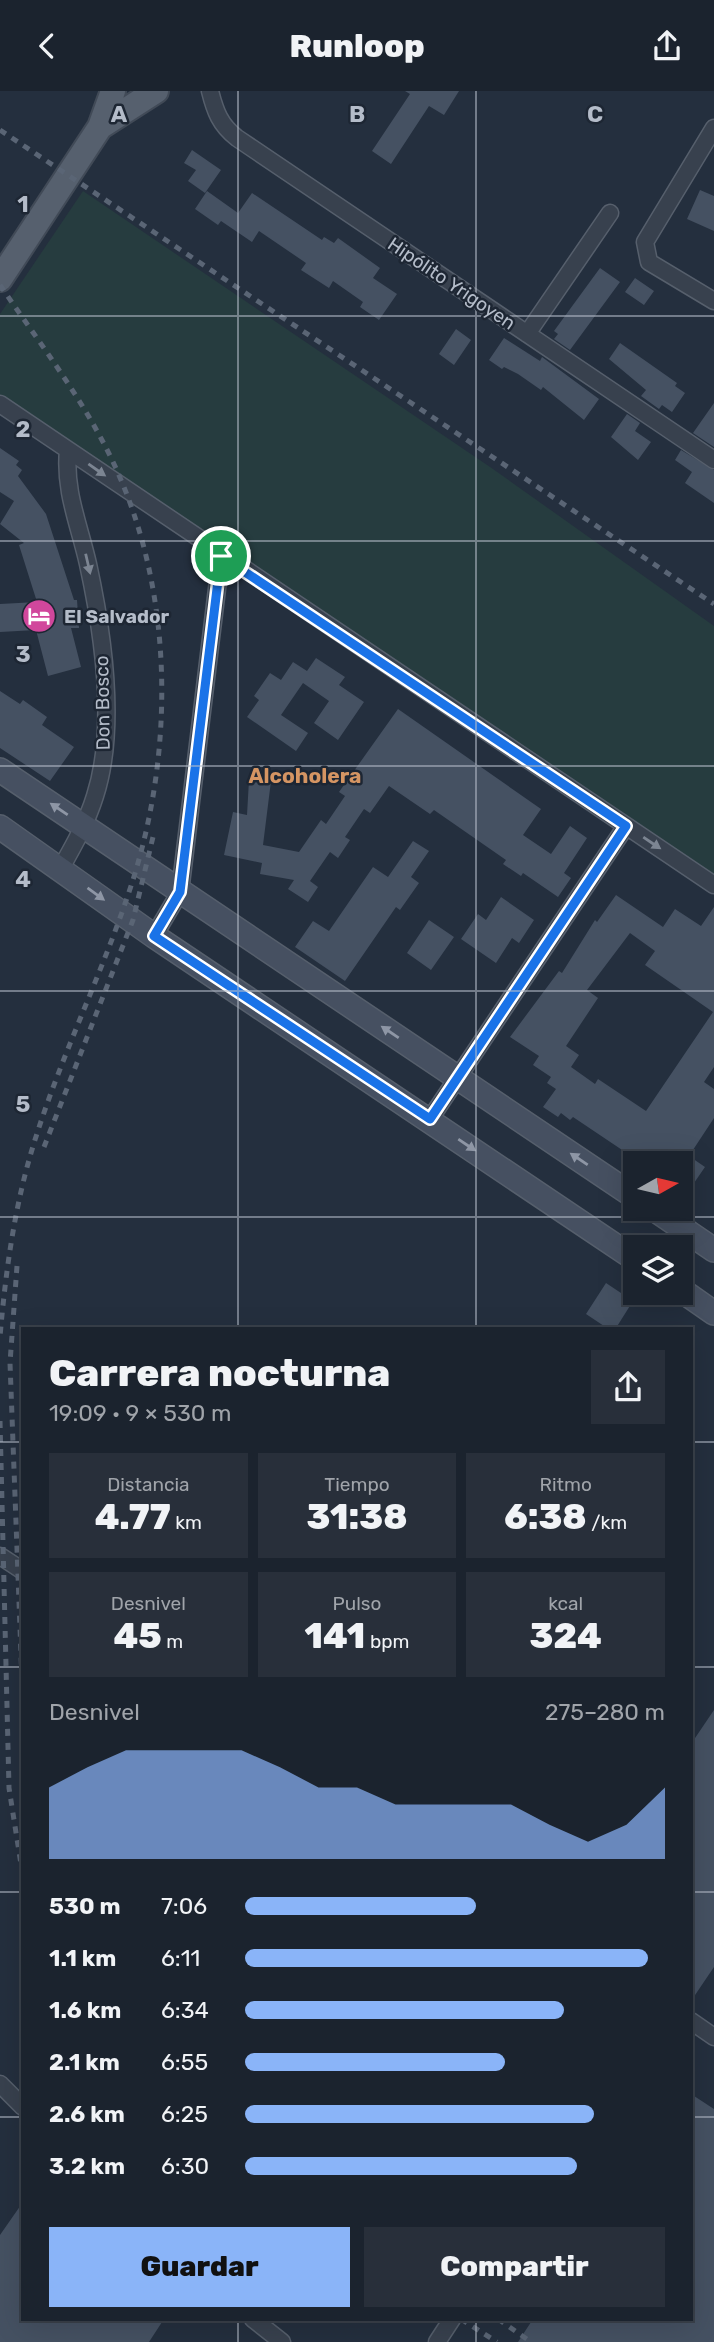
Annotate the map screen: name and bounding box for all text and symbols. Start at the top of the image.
icon: back [28,27,66,65]
text: Runloop [289,27,425,65]
icon: share [648,27,686,65]
text: A [111,100,128,128]
text: B [349,100,365,128]
text: C [587,100,603,128]
text: 1 [17,190,29,218]
street label: Hipólito Yrigoyen [384,232,520,335]
text: 2 [16,415,30,443]
one-way arrow [88,463,106,477]
pin [191,526,251,586]
icon: arrive [202,537,240,575]
one-way arrow [83,553,94,575]
hotel icon: El Salvador [20,597,58,635]
place label: El Salvador [64,605,170,628]
text: 3 [15,640,31,668]
street label: Don Bosco [90,655,115,751]
district label: Alcoholera [249,763,361,788]
one-way arrow [49,803,68,816]
one-way arrow [642,837,661,850]
text: 4 [15,865,31,893]
one-way arrow [87,887,105,901]
one-way arrow [381,1025,399,1039]
text: 5 [16,1090,31,1118]
one-way arrow [458,1138,476,1152]
north arrow [623,1151,693,1221]
map controls [623,1151,693,1305]
one-way arrow [569,1152,588,1165]
button: layers [623,1235,693,1305]
text: Carrera nocturna [49,1350,390,1396]
button: share [591,1350,665,1424]
text: 19:09 · 9 × 530 m [49,1399,231,1427]
text: Distancia [107,1473,190,1496]
text: Tiempo [324,1473,390,1496]
text: Ritmo [540,1473,592,1496]
text: 4.77 [95,1496,171,1538]
text: 31:38 [307,1496,407,1538]
text: 6:38 [504,1496,587,1538]
text: km [171,1511,202,1534]
text: /km [587,1511,627,1534]
text: Desnivel [111,1592,186,1615]
text: Pulso [333,1592,381,1615]
text: kcal [548,1592,583,1615]
text: 45 [113,1615,162,1657]
text: 141 [305,1615,365,1657]
text: 324 [529,1615,602,1657]
text: m [162,1630,183,1653]
text: bpm [365,1630,409,1653]
text: Desnivel [49,1698,140,1726]
text: 275–280 m [545,1698,665,1726]
text: 530 m [49,1892,121,1920]
text: 7:06 [161,1892,207,1920]
text: 1.1 km [49,1944,116,1972]
text: 6:11 [161,1944,200,1972]
text: 1.6 km [49,1996,121,2024]
text: 6:34 [161,1996,209,2024]
text: 2.1 km [49,2048,120,2076]
text: 6:55 [161,2048,208,2076]
text: 2.6 km [49,2100,125,2128]
text: 6:25 [161,2100,208,2128]
text: 3.2 km [49,2152,125,2180]
text: 6:30 [161,2152,209,2180]
button: Guardar [49,2227,350,2307]
button: Compartir [364,2227,665,2307]

